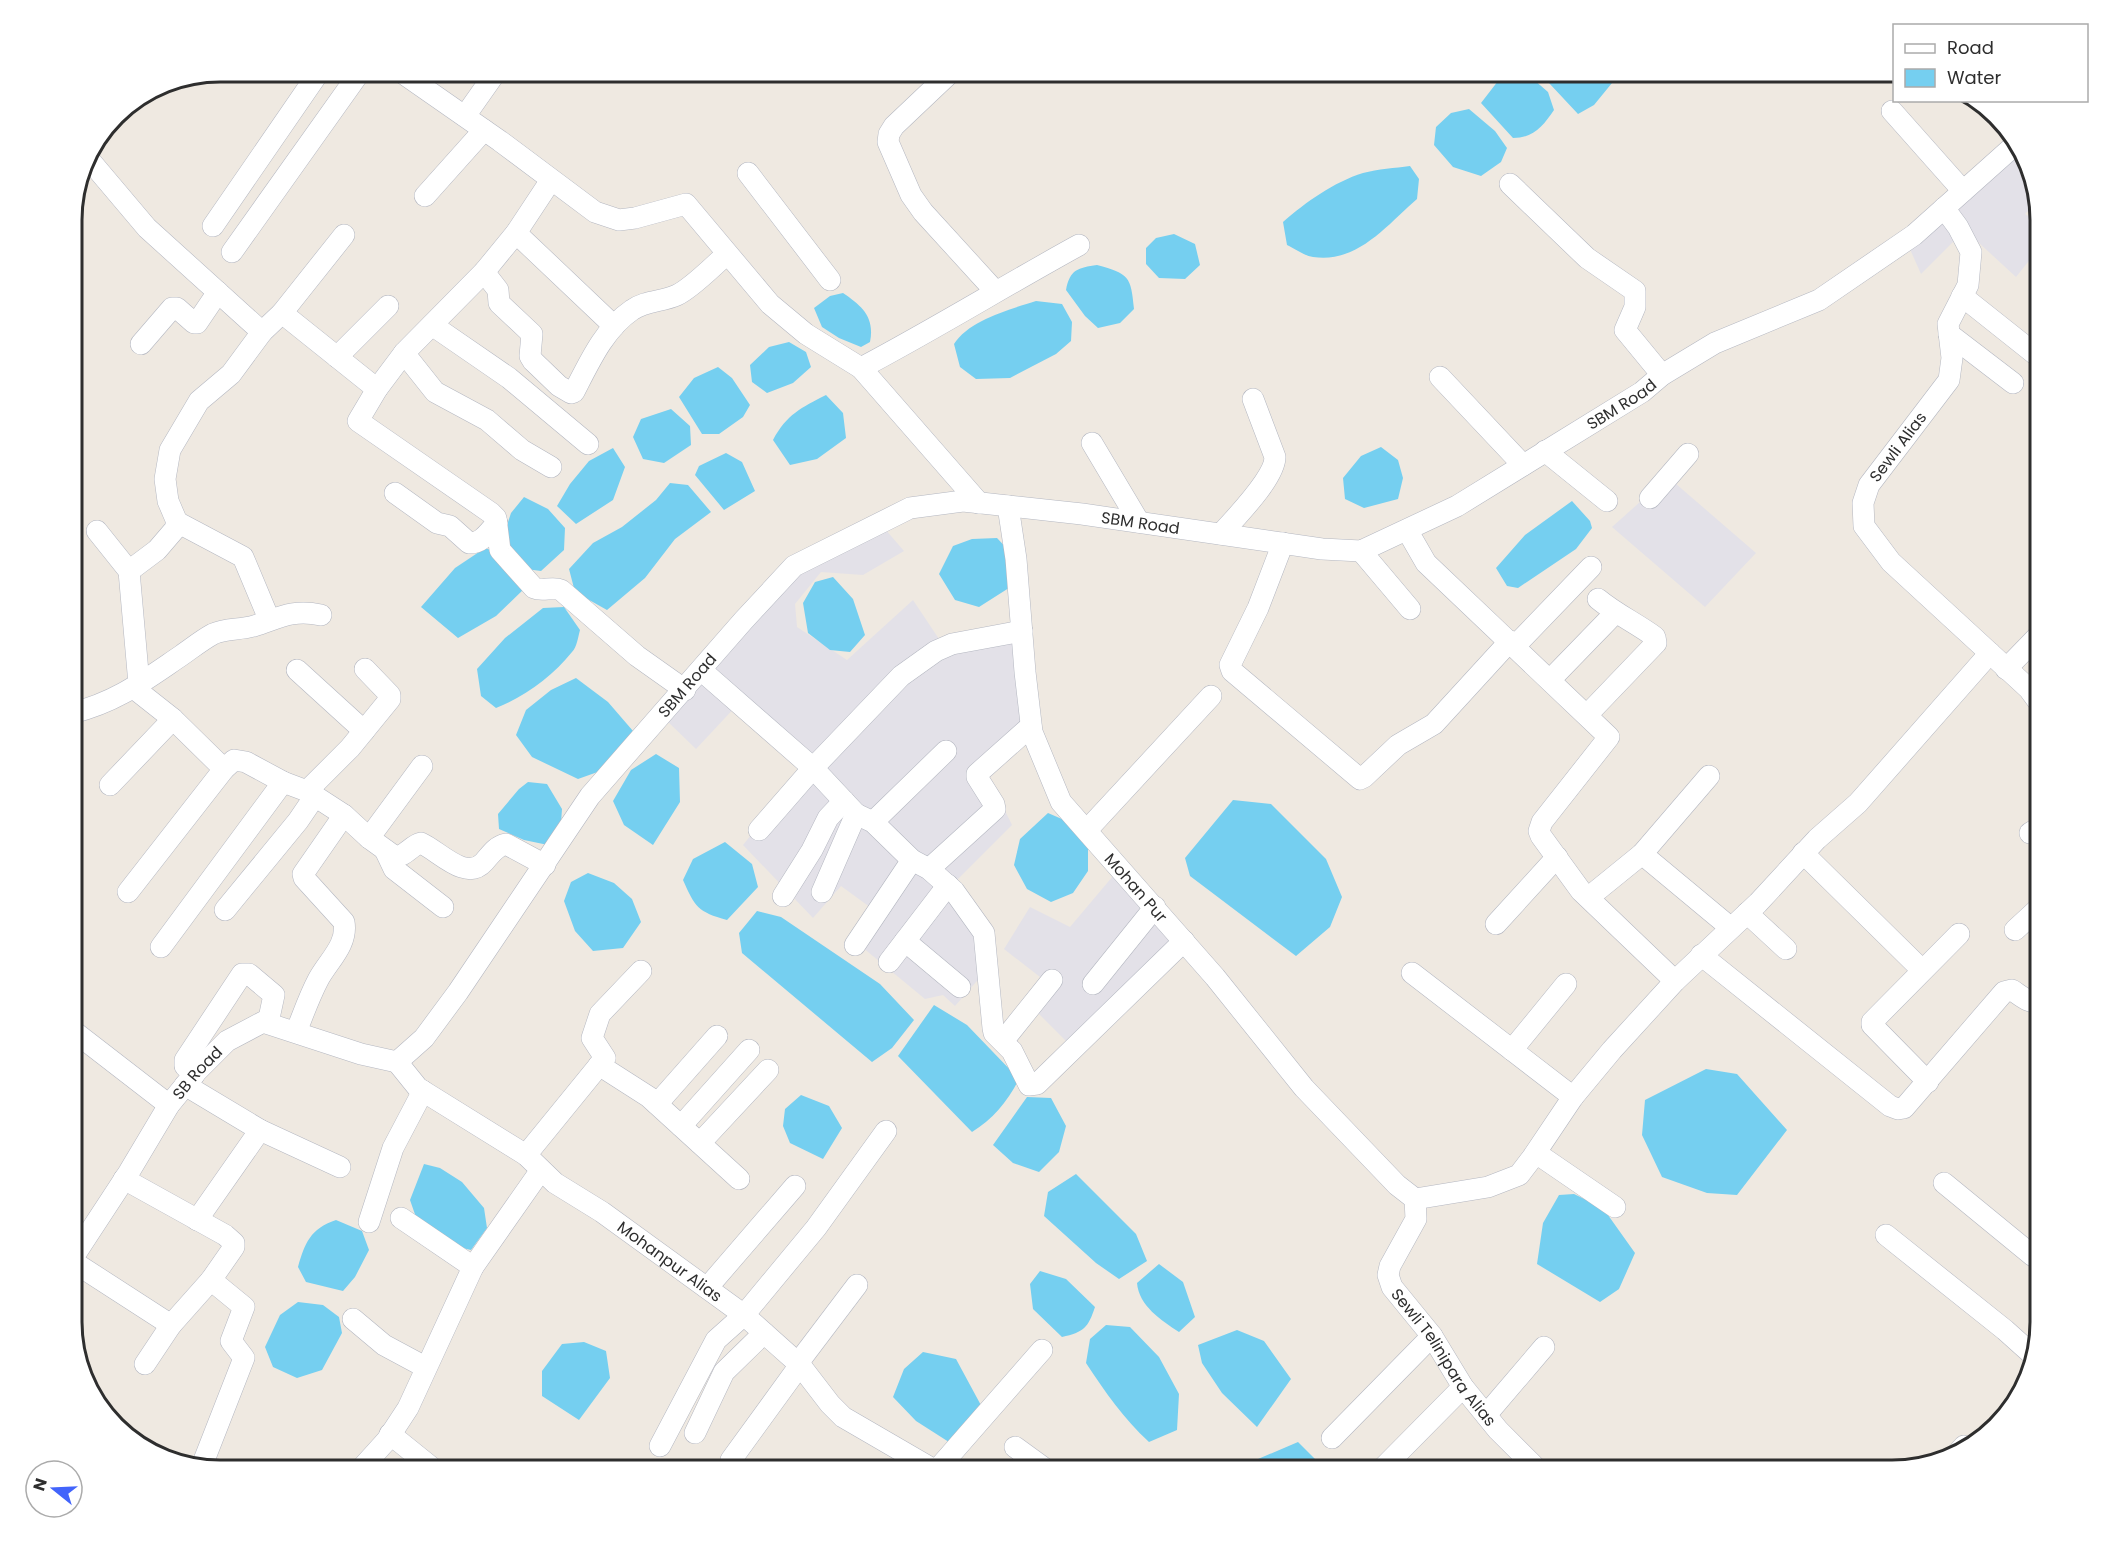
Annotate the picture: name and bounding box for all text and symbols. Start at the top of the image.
legend [1893,24,2088,102]
text: Road [1947,35,1994,60]
text: Water [1947,65,2001,90]
street label: SBM Road [1582,373,1661,435]
street label: Sewli Alias [1864,407,1932,487]
street label: SBM Road [1100,505,1181,540]
street label: SBM Road [652,648,722,722]
street label: Mohan Pur [1099,848,1173,927]
street label: SB Road [167,1041,227,1104]
street label: Mohanpur Alias [613,1215,727,1307]
street label: Sewli Telinipara Alias [1386,1283,1502,1431]
north arrow [24,1459,84,1519]
text: N [27,1475,53,1494]

